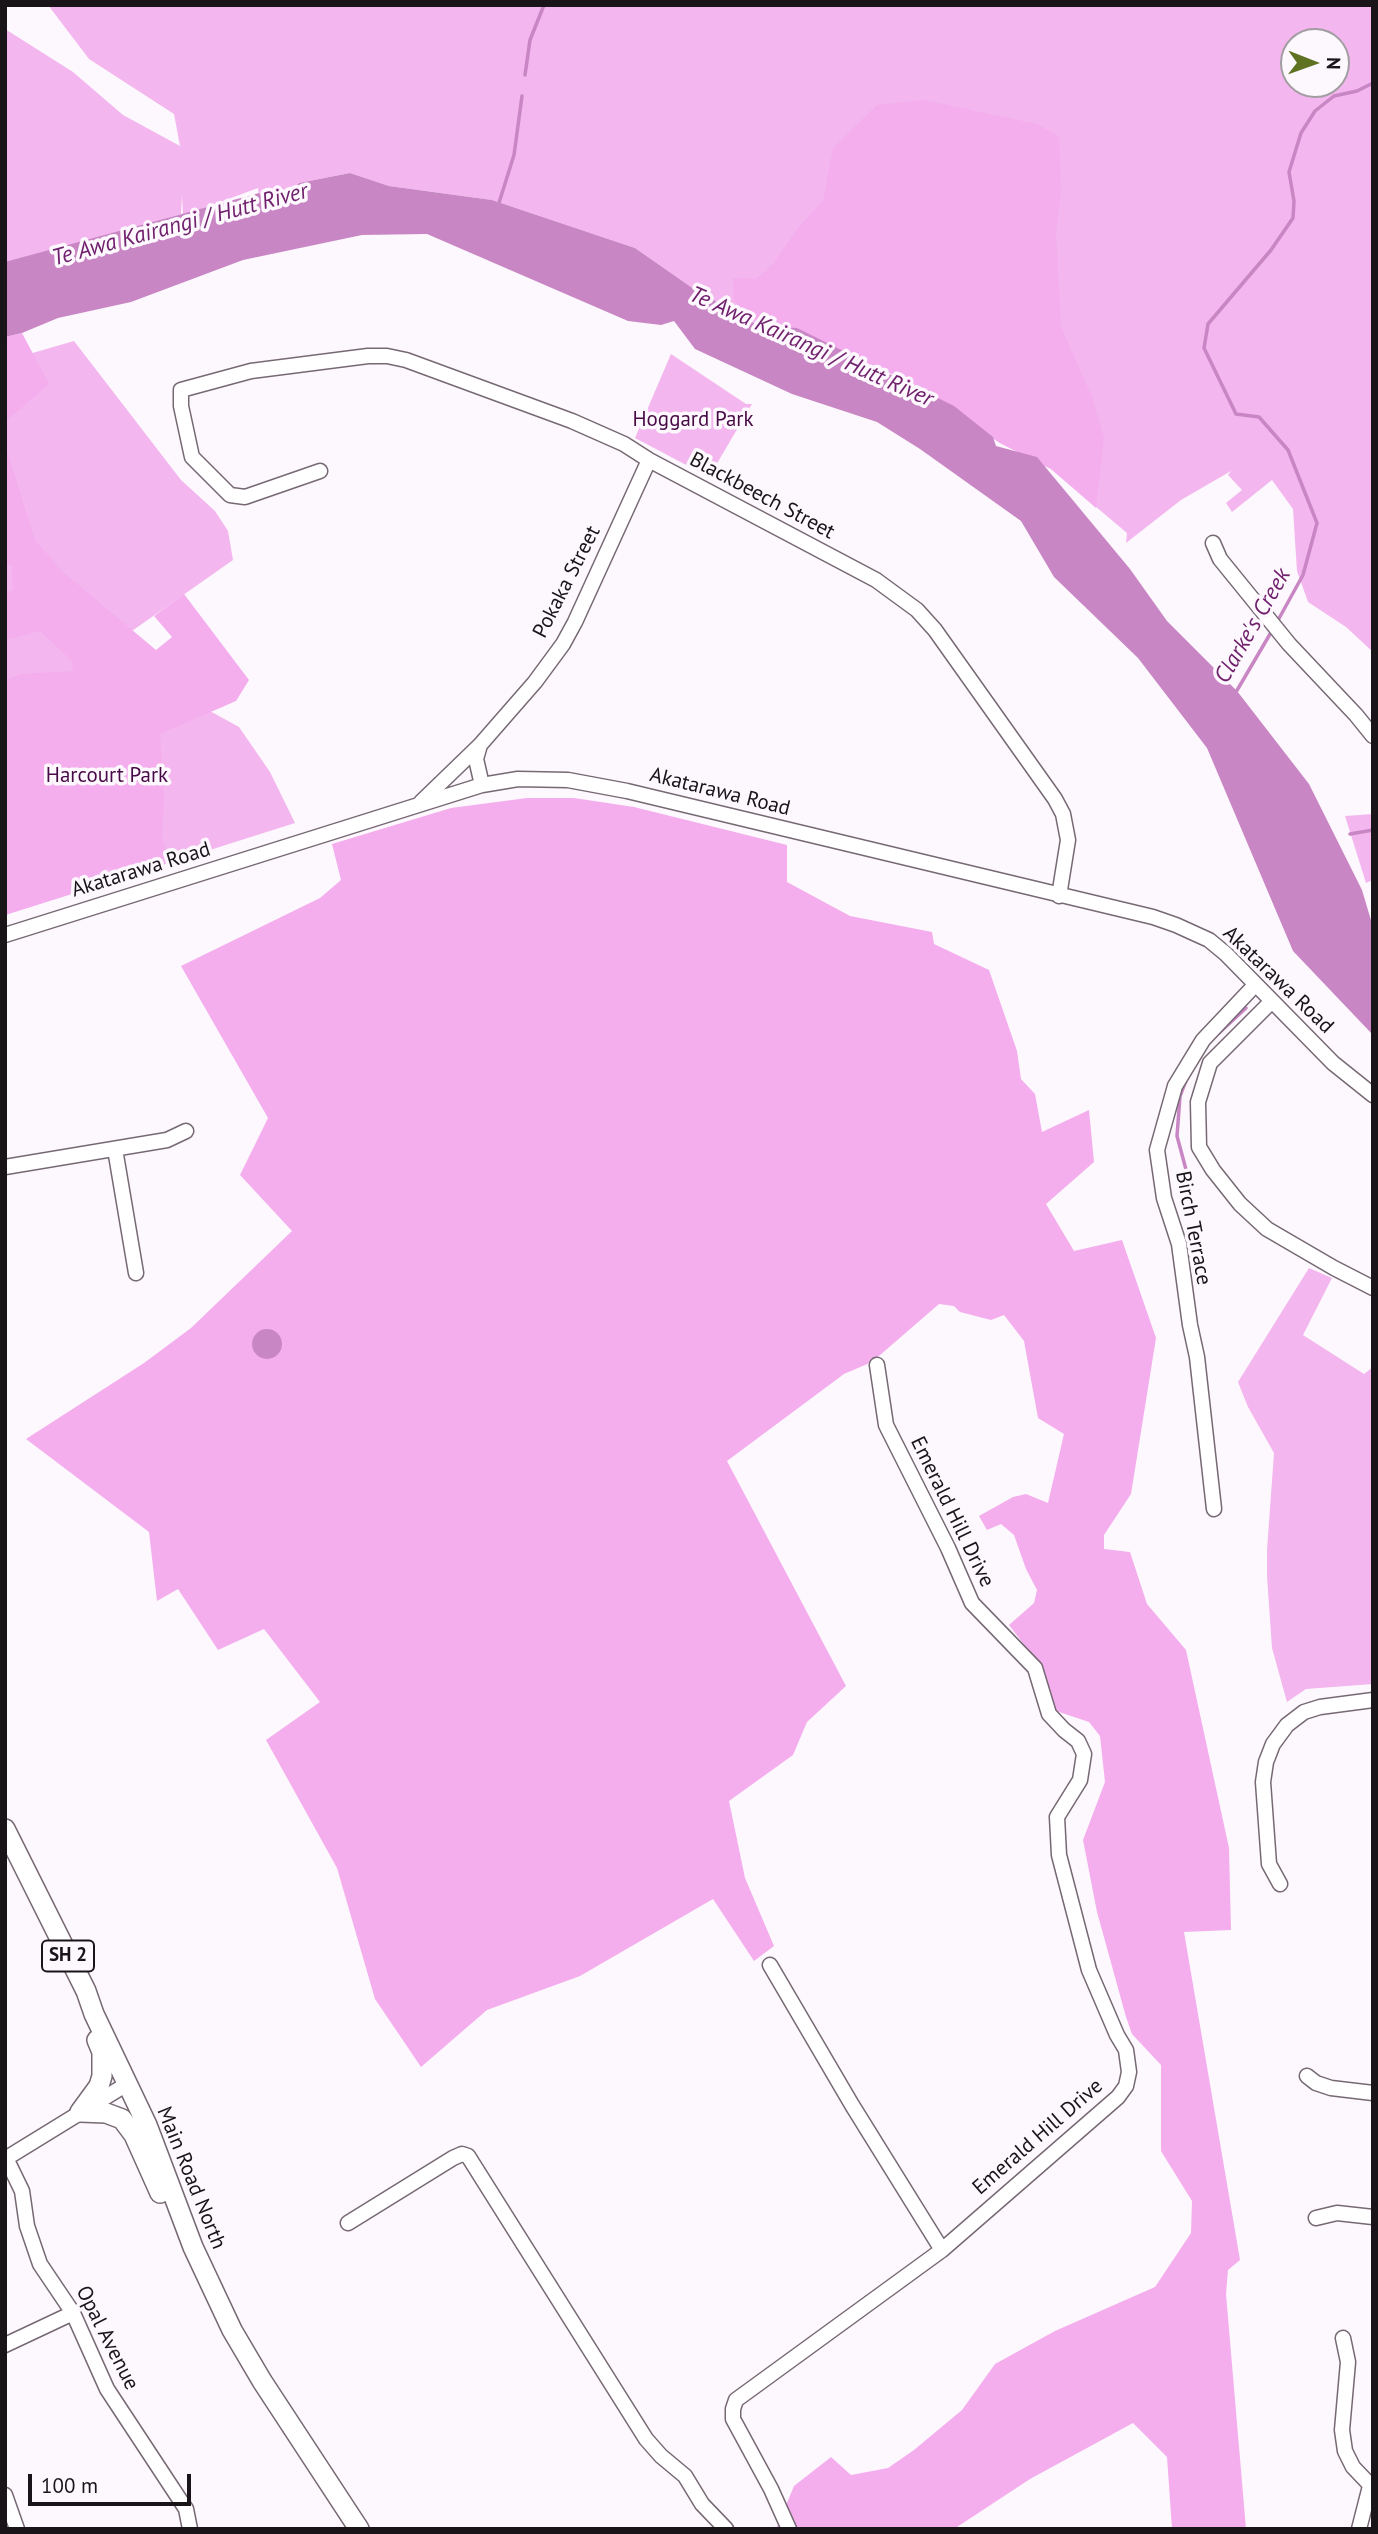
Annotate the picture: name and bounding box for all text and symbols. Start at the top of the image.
north arrow [1280,28,1350,98]
text: N [1322,57,1346,70]
water label: Te Awa Kairangi / Hutt River [49,178,311,272]
water label: Te Awa Kairangi / Hutt River [685,281,937,413]
park label: Hoggard Park [632,407,754,433]
street label: Blackbeech Street [685,447,839,545]
street label: Pokaka Street [528,522,606,642]
water label: Clarke's Creek [1209,564,1297,688]
street label: Akatarawa Road [647,762,793,822]
park label: Harcourt Park [46,763,168,789]
street label: Akatarawa Road [69,837,213,903]
street label: Akatarawa Road [1218,921,1338,1039]
street label: Birch Terrace [1170,1169,1216,1287]
street label: Emerald Hill Drive [905,1433,999,1591]
road number: SH 2 [42,1940,94,1972]
street label: Emerald Hill Drive [968,2074,1108,2200]
street label: Main Road North [151,2103,231,2253]
street label: Opal Avenue [70,2282,144,2394]
scale bar [32,2460,194,2504]
text: 100 m [41,2472,98,2499]

